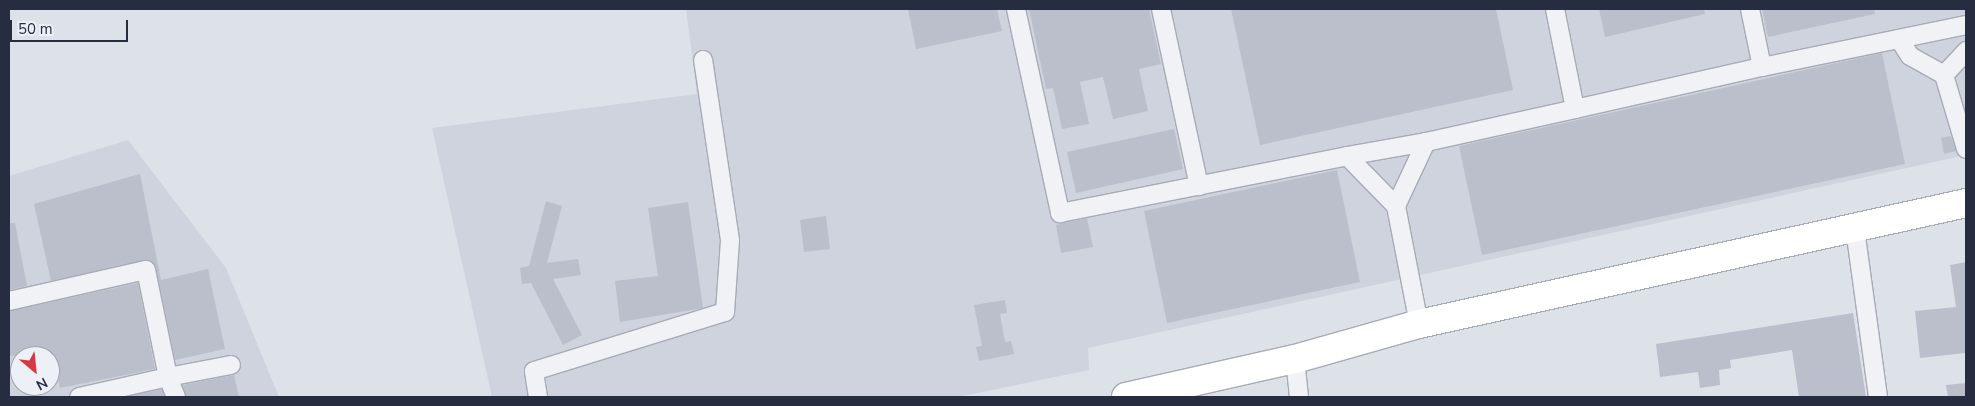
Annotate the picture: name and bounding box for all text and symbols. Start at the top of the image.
scale bar [12,10,130,42]
text: 50 m [18,19,53,39]
north arrow [10,346,60,396]
text: N [33,373,51,395]

